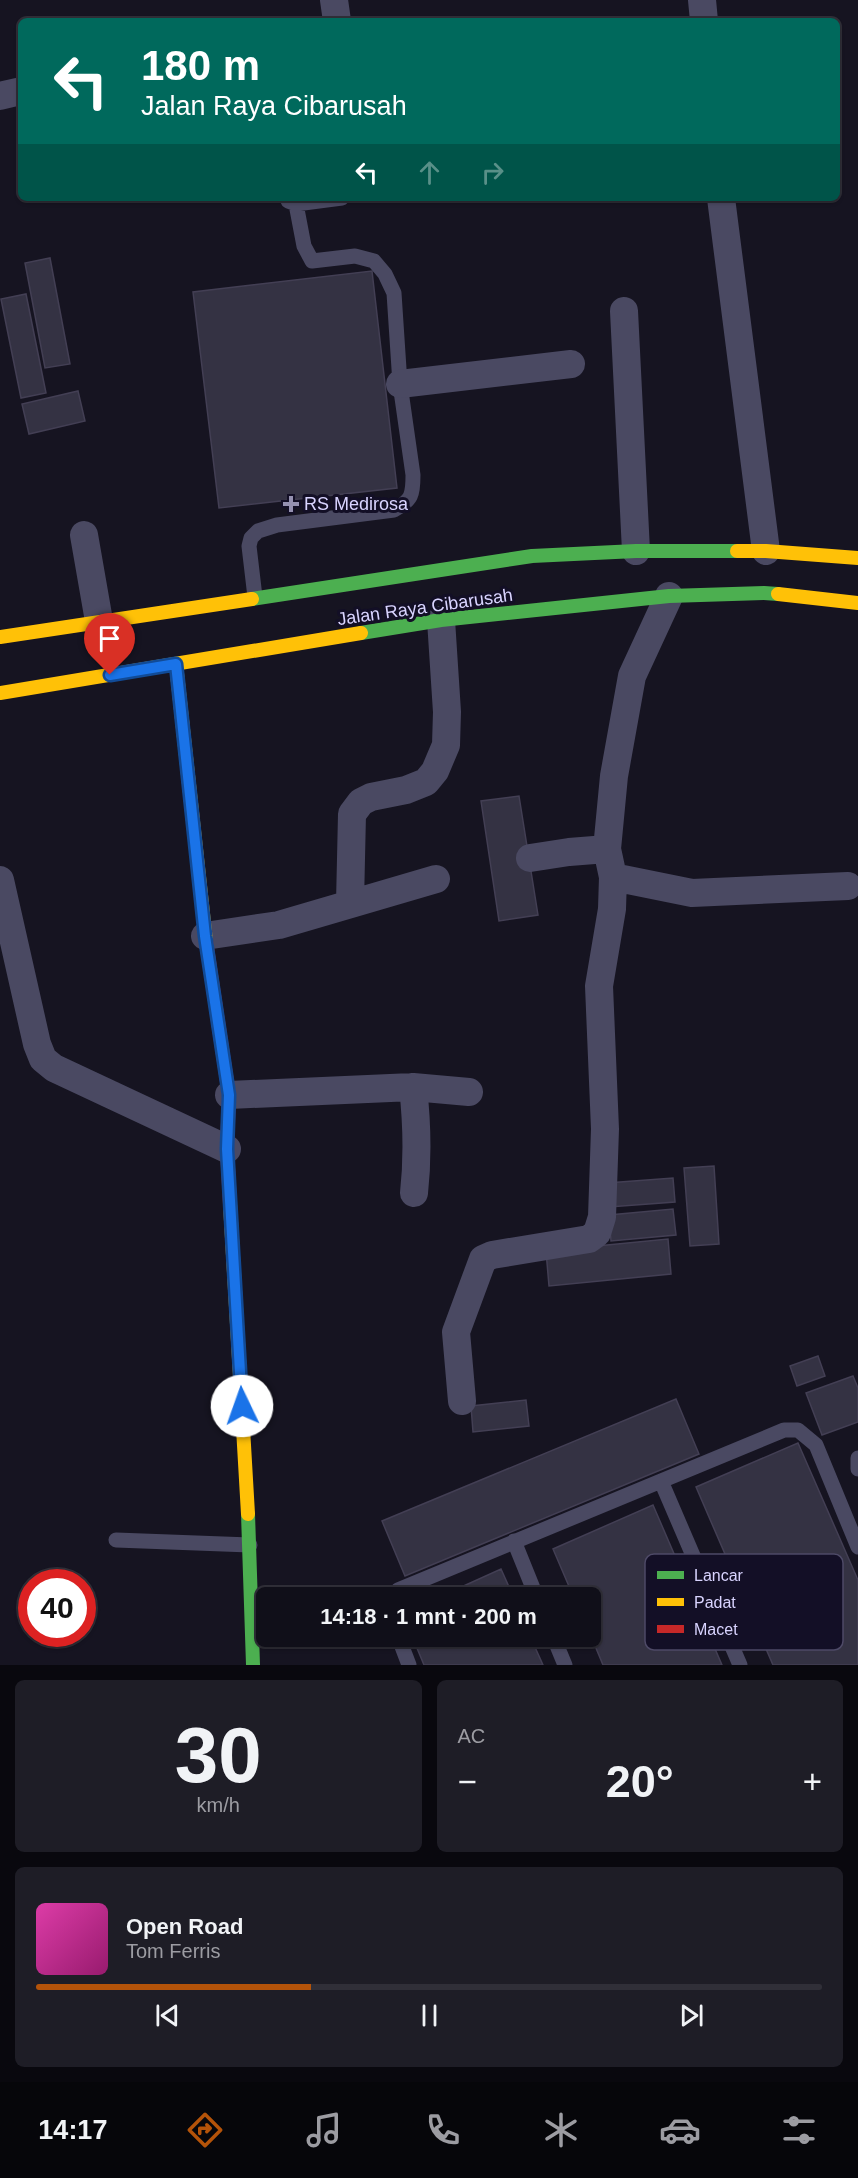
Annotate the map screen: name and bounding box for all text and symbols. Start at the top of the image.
icon: left [42,42,120,120]
text: 180 m [141,42,260,89]
text: Jalan Raya Cibarusah [141,91,407,121]
icon: left [350,156,383,189]
icon: ahead [413,156,446,189]
icon: right [476,156,509,189]
place label: RS Medirosa [304,494,409,514]
marker: RS Medirosa [282,495,300,513]
street label: Jalan Raya Cibarusah [336,585,514,629]
pin [84,613,135,675]
icon: arrive [93,622,126,655]
position arrow [210,1374,274,1438]
legend [645,1554,843,1650]
text: Lancar [694,1567,744,1584]
speed limit sign: 40 [18,1569,96,1647]
text: Padat [694,1594,736,1611]
text: 14:18 · 1 mnt · 200 m [320,1604,537,1629]
text: Macet [694,1621,738,1638]
text: 30 [175,1711,262,1799]
text: AC [458,1725,485,1747]
text: 20° [606,1756,674,1807]
text: − [458,1763,477,1800]
text: + [803,1763,822,1800]
text: km/h [197,1794,240,1816]
text: Open Road [126,1914,243,1939]
text: Tom Ferris [126,1940,220,1962]
icon: previous [151,1999,184,2032]
icon: pause [413,1999,446,2032]
icon: next [675,1999,708,2032]
icon: directions [184,2109,226,2151]
icon: music [303,2109,345,2151]
icon: phone [422,2109,464,2151]
icon: climate [540,2109,582,2151]
icon: car [659,2109,701,2151]
icon: filters [778,2109,820,2151]
text: 14:17 [38,2115,107,2145]

